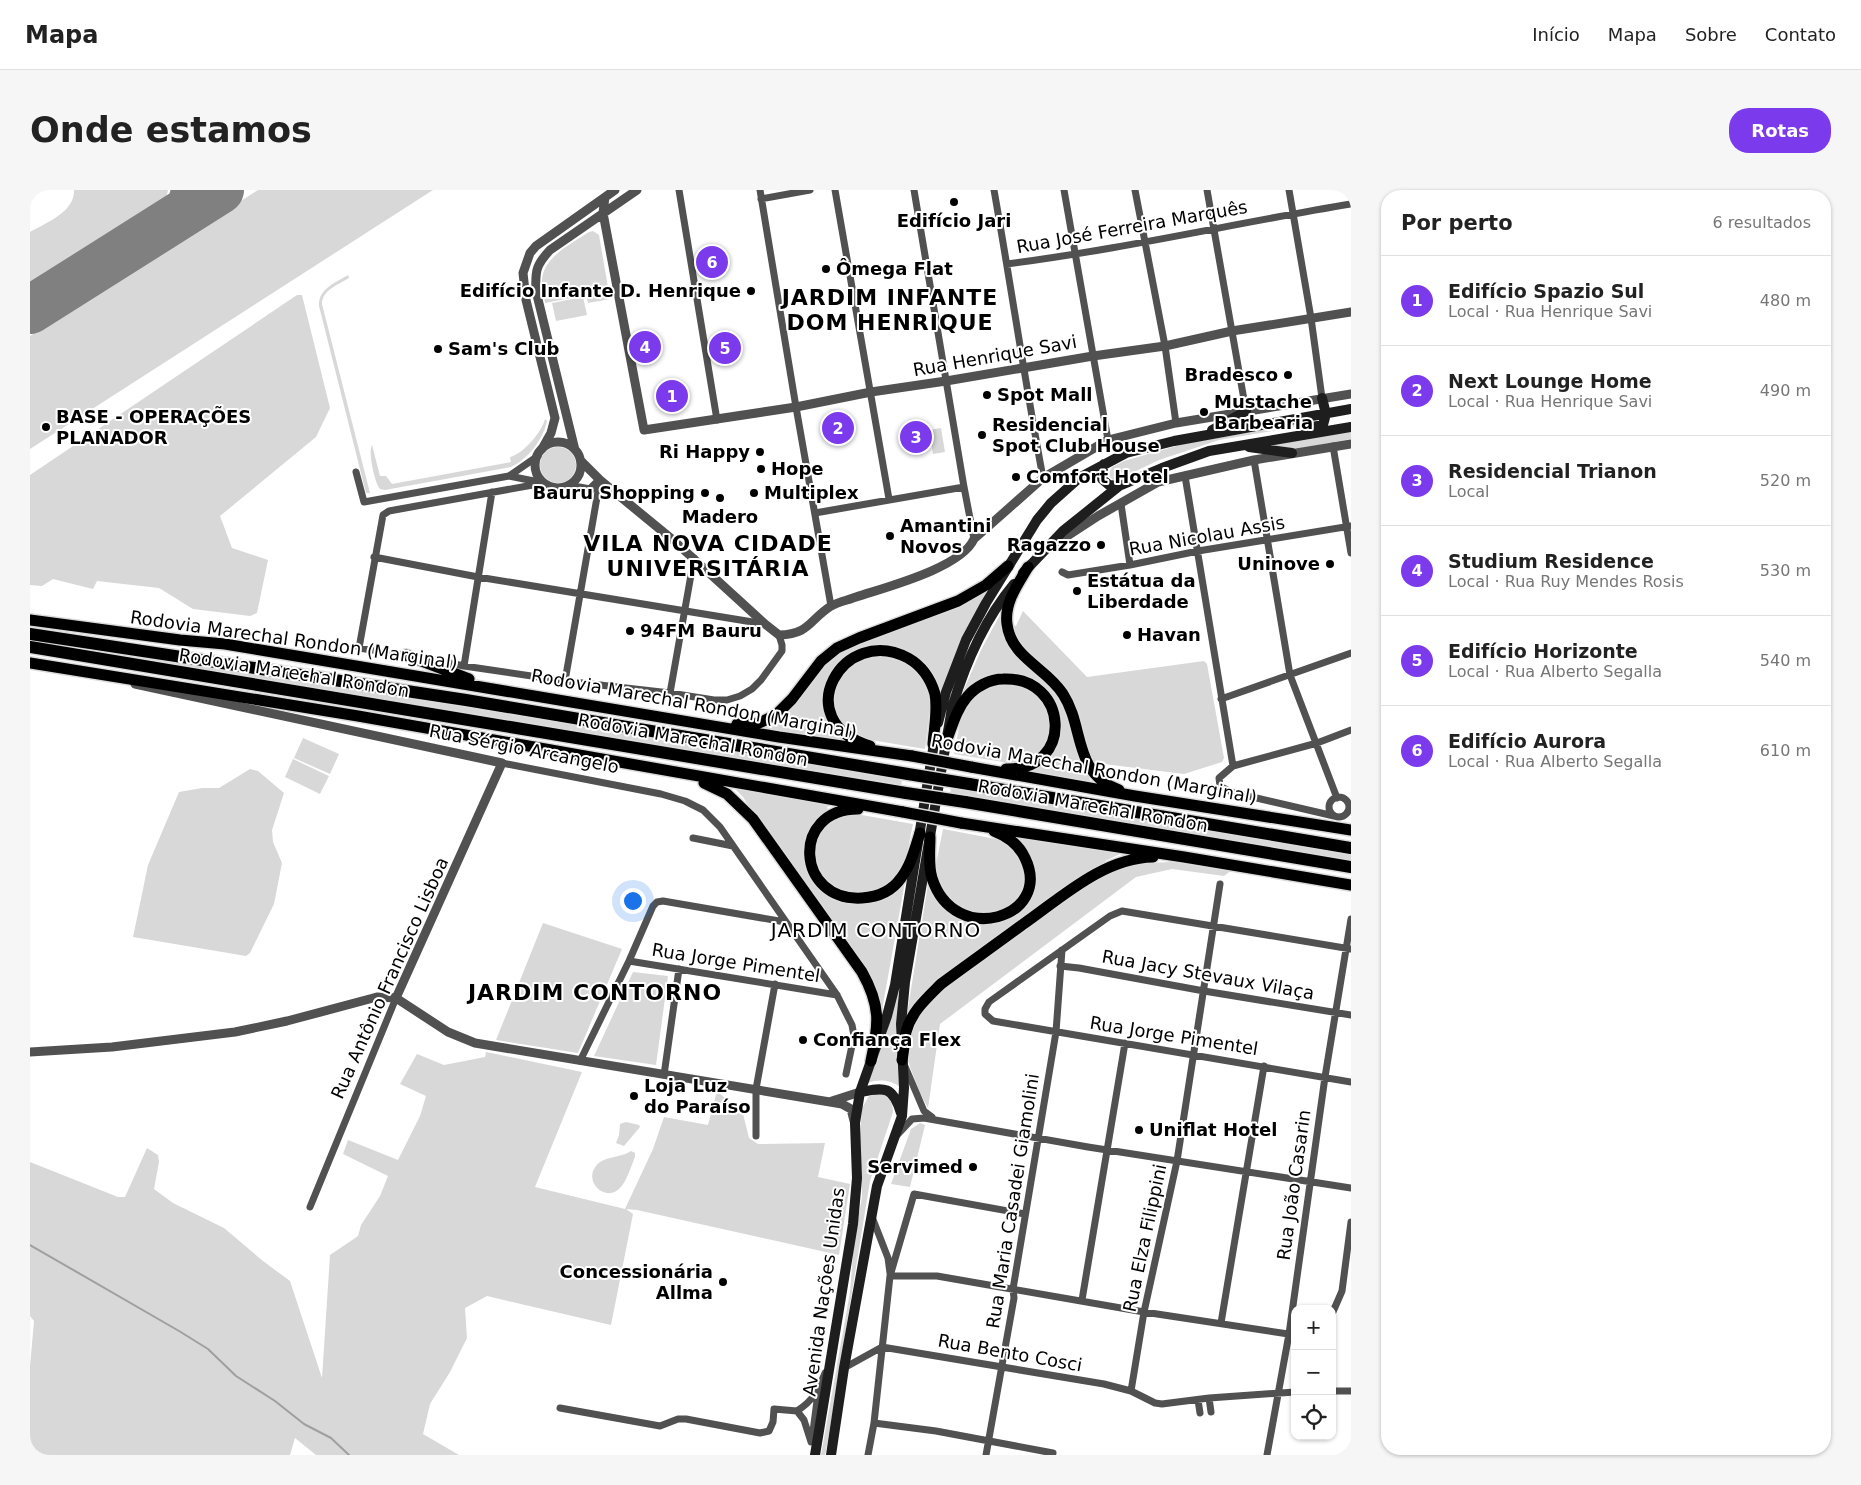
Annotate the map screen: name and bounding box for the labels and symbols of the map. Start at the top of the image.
marker: Edifício Jari [948,196,960,208]
street label: Rua José Ferreira Marquês [1015,196,1249,257]
place label: Edifício Jari [897,210,1011,231]
pin: 6 [696,243,728,281]
place label: Ômega Flat [836,258,953,279]
marker: Ômega Flat [820,263,832,275]
place label: Edifício Infante D. Henrique [460,280,741,301]
marker: Edifício Infante D. Henrique [745,285,757,297]
district label: JARDIM INFANTE DOM HENRIQUE [780,285,998,335]
pin: 4 [629,328,661,366]
pin: 5 [709,329,741,367]
street label: Rua Henrique Savi [911,331,1078,380]
place label: Sam's Club [448,338,560,359]
marker: Sam's Club [432,343,444,355]
place label: Bradesco [1184,364,1278,385]
marker: Bradesco [1282,369,1294,381]
pin: 1 [656,377,688,415]
place label: Spot Mall [997,384,1092,405]
marker: Spot Mall [981,389,993,401]
place label: Mustache Barbearia [1214,391,1313,433]
place label: BASE - OPERAÇÕES PLANADOR [56,405,251,448]
marker: Mustache Barbearia [1198,406,1210,418]
pin: 2 [822,409,854,447]
place label: Residencial Spot Club House [992,414,1160,456]
pin: 3 [900,418,932,456]
marker: BASE - OPERAÇÕES PLANADOR [40,421,52,433]
marker: Residencial Spot Club House [976,429,988,441]
place label: Ri Happy [659,441,750,462]
marker: Ri Happy [754,446,766,458]
place label: Hope [771,458,824,479]
marker: Hope [755,463,767,475]
place label: Comfort Hotel [1026,466,1169,487]
marker: Comfort Hotel [1010,471,1022,483]
place label: Bauru Shopping [533,482,695,503]
place label: Multiplex [764,482,859,503]
marker: Bauru Shopping [699,487,711,499]
marker: Multiplex [748,487,760,499]
marker: Madero [714,492,726,504]
place label: Madero [682,506,758,527]
street label: Rua Nicolau Assis [1127,511,1286,560]
place label: Amantini Novos [900,515,991,557]
marker: Amantini Novos [884,530,896,542]
district label: VILA NOVA CIDADE UNIVERSITÁRIA [583,531,833,581]
place label: Ragazzo [1007,534,1091,555]
marker: Ragazzo [1095,539,1107,551]
place label: Uninove [1237,553,1320,574]
marker: Uninove [1324,558,1336,570]
place label: Estátua da Liberdade [1087,570,1196,612]
marker: Estátua da Liberdade [1071,585,1083,597]
street label: Rodovia Marechal Rondon (Marginal) [129,606,459,674]
place label: 94FM Bauru [640,620,762,641]
place label: Havan [1137,624,1201,645]
marker: 94FM Bauru [624,625,636,637]
marker: Havan [1121,629,1133,641]
street label: Rodovia Marechal Rondon [177,644,411,702]
street label: Rodovia Marechal Rondon (Marginal) [529,665,859,743]
street label: Rodovia Marechal Rondon [576,709,810,771]
street label: Rua Sérgio Arcangelo [427,720,621,777]
street label: Rodovia Marechal Rondon (Marginal) [929,730,1259,808]
street label: Rodovia Marechal Rondon [976,775,1210,837]
street label: Rua Antônio Francisco Lisboa [327,854,453,1102]
your location [620,888,646,914]
district label: JARDIM CONTORNO [769,918,981,942]
street label: Rua Jorge Pimentel [650,939,822,986]
street label: Rua Jacy Stevaux Vilaça [1100,945,1316,1004]
district label: JARDIM CONTORNO [466,980,722,1005]
street label: Rua Jorge Pimentel [1088,1012,1260,1059]
place label: Confiança Flex [813,1029,961,1050]
marker: Confiança Flex [797,1034,809,1046]
street label: Rua Maria Casadei Giamolini [982,1072,1043,1330]
place label: Loja Luz do Paraíso [644,1075,751,1117]
marker: Loja Luz do Paraíso [628,1090,640,1102]
street label: Rua João Casarin [1273,1108,1314,1262]
place label: Uniflat Hotel [1149,1119,1277,1140]
marker: Uniflat Hotel [1133,1124,1145,1136]
place label: Servimed [867,1156,963,1177]
marker: Servimed [967,1161,979,1173]
street label: Rua Elza Filippini [1119,1162,1170,1314]
street label: Avenida Nações Unidas [798,1186,849,1398]
place label: Concessionária Allma [560,1261,713,1303]
marker: Concessionária Allma [717,1276,729,1288]
street label: Rua Bento Cosci [936,1329,1084,1376]

